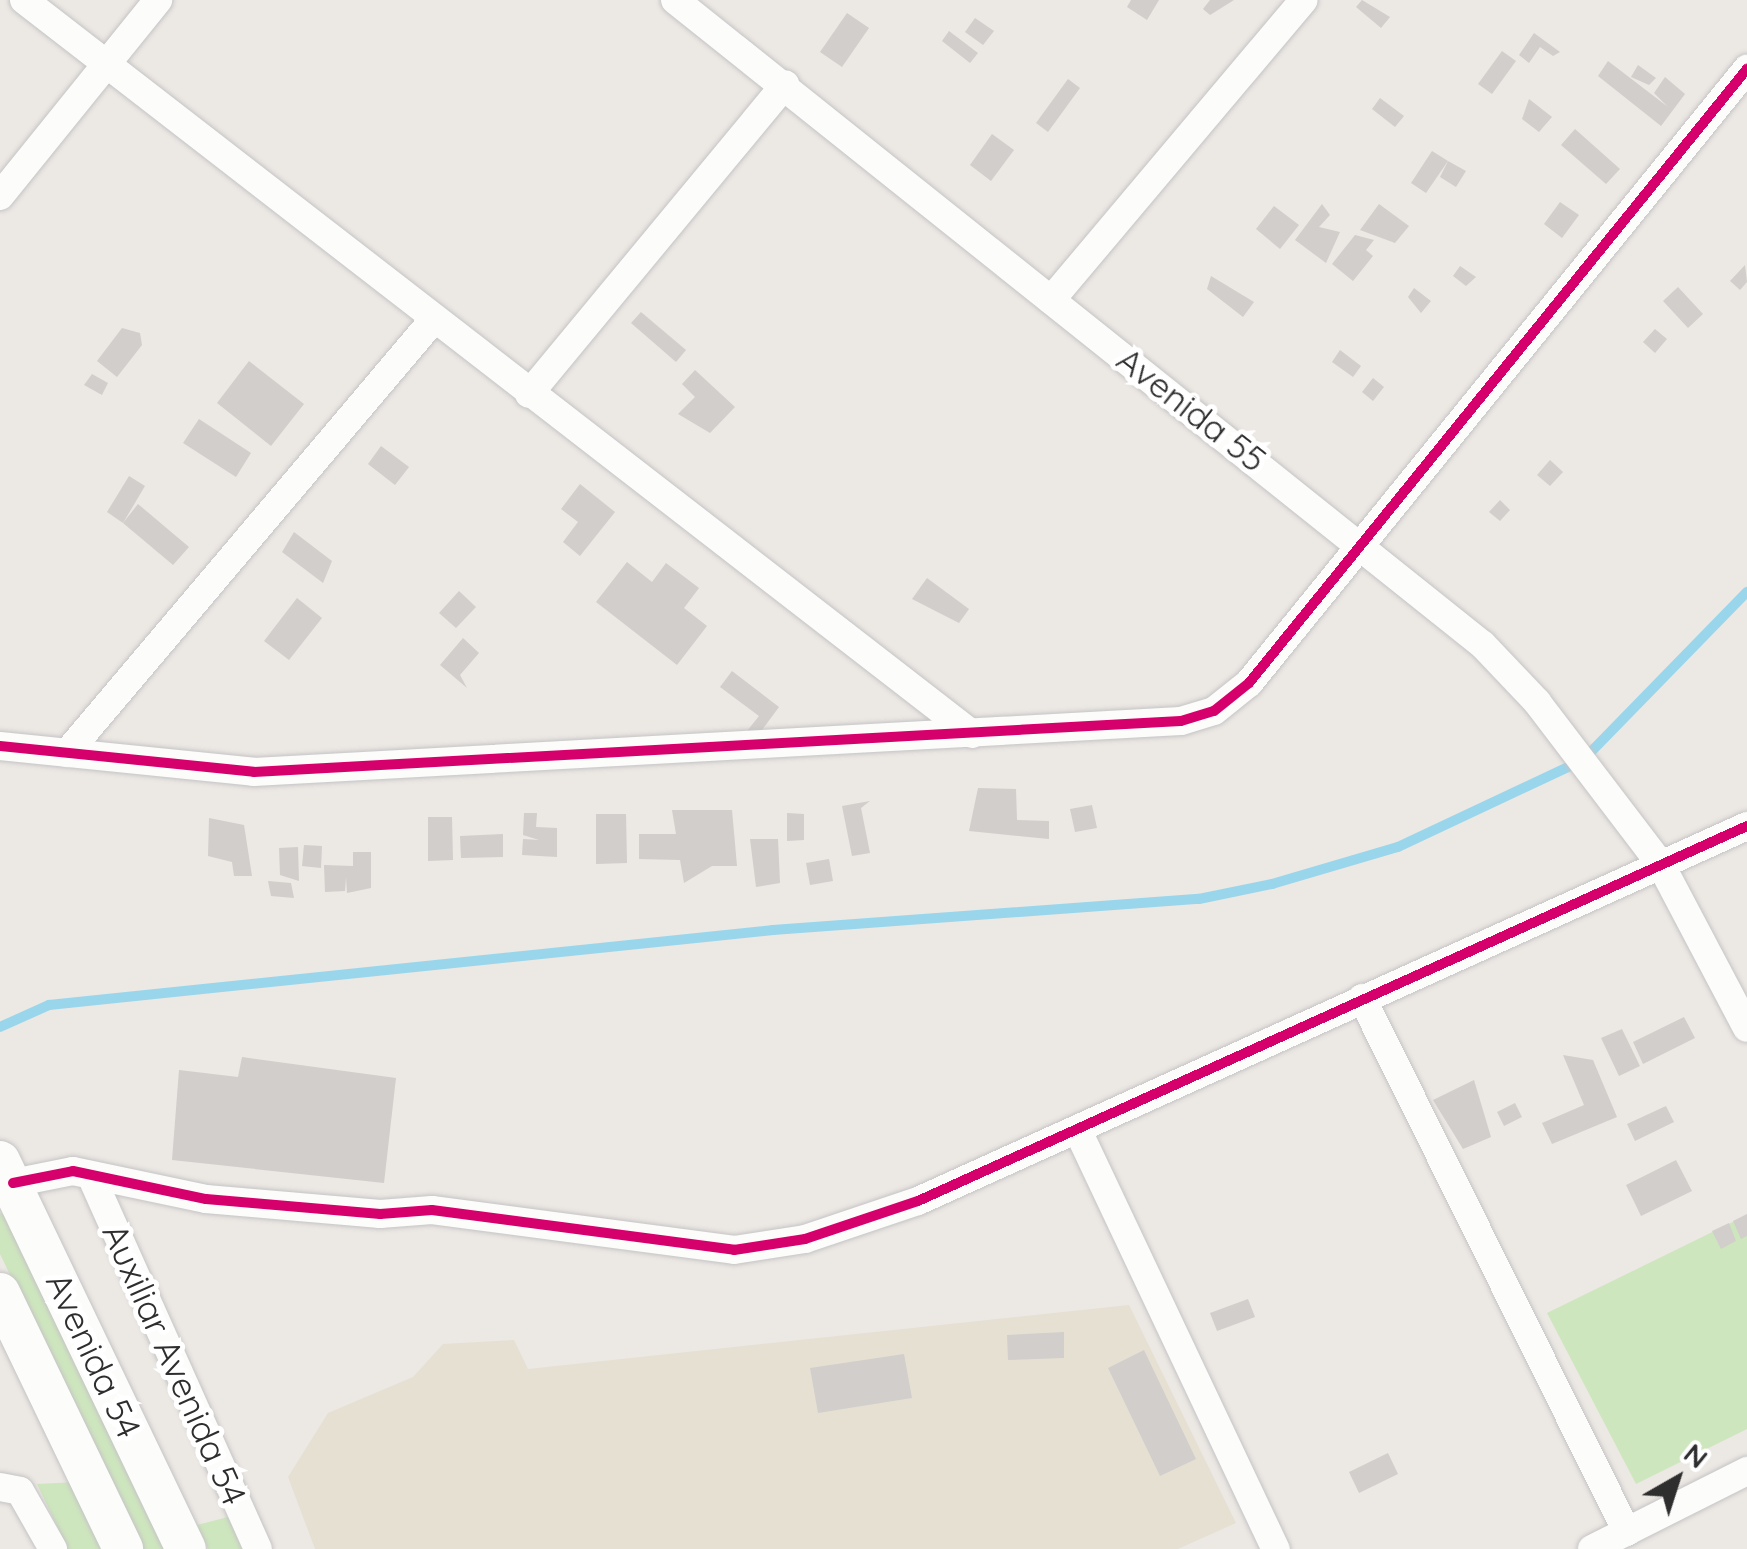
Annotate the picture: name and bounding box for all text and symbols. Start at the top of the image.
street label: Avenida 55 [1109,338,1275,480]
street label: Auxiliar Avenida 54 [94,1217,256,1511]
street label: Avenida 54 [38,1266,150,1444]
north arrow [1627,1429,1727,1529]
text: N [1677,1435,1715,1475]

